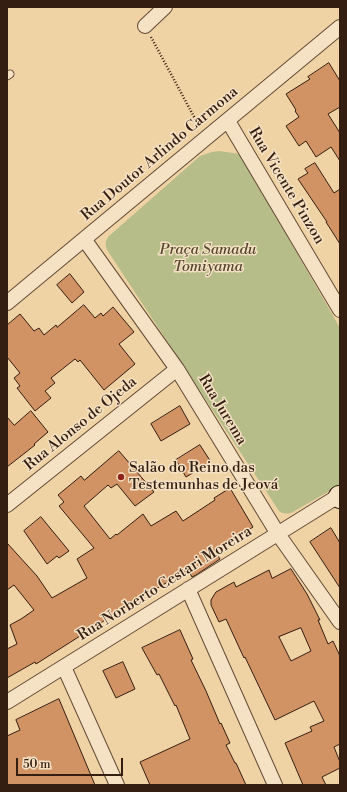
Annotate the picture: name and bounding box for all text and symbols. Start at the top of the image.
street label: Rua Doutor Arlindo Carmona [78,83,242,225]
street label: Rua Vicente Pinzon [244,124,328,248]
park label: Praça Samadu Tomiyama [160,241,256,276]
street label: Rua Jurema [194,371,250,449]
street label: Rua Alonso de Ojeda [21,373,141,475]
place label: Salão do Reino das Testemunhas de Jeová [129,459,278,494]
marker: Salão do Reino das Testemunhas de Jeová [116,472,126,482]
street label: Rua Norberto Cestari Moreira [75,523,255,645]
scale bar [18,750,125,776]
text: 50 m [23,757,51,772]

